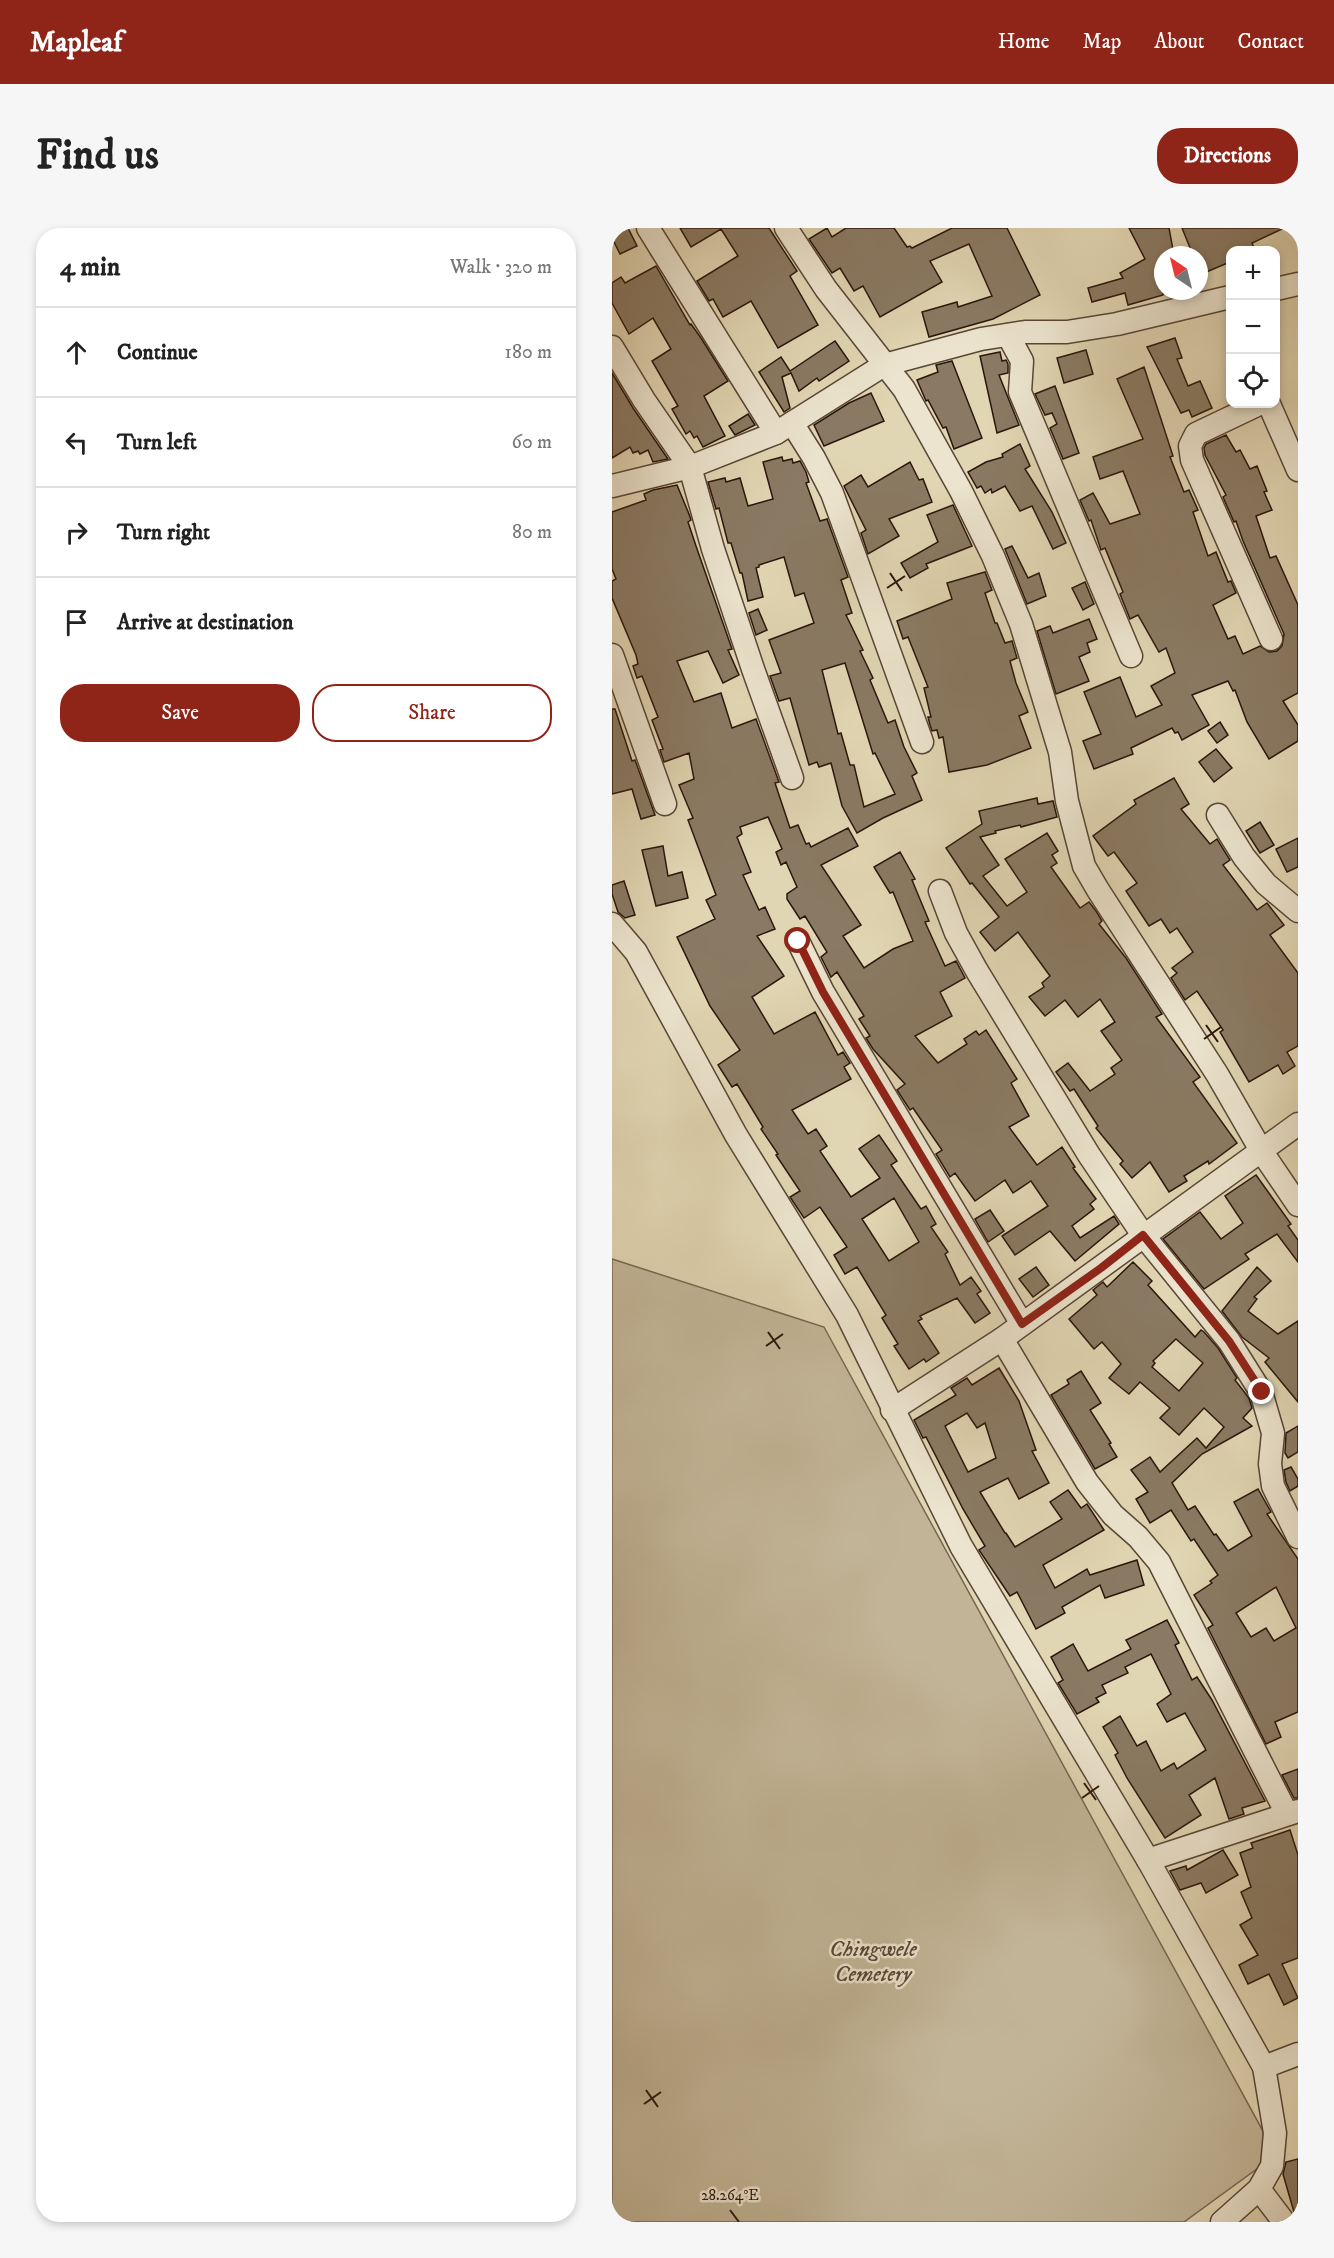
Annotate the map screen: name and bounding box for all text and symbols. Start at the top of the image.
text: Mapleaf [30,25,122,60]
text: Home [998,29,1050,55]
text: Map [1083,29,1121,55]
text: About [1154,29,1205,55]
text: Contact [1238,29,1304,55]
button: Directions [1157,128,1298,184]
text: Find us [36,130,159,182]
north arrow [1154,246,1208,300]
map controls [1226,246,1280,408]
button: + [1226,246,1280,300]
text: 4 min [60,251,120,284]
text: Walk · 320 m [450,255,552,280]
button: − [1226,300,1280,354]
icon: ahead [60,336,93,369]
text: Continue [117,339,198,366]
text: 180 m [505,340,552,365]
button: locate [1226,354,1280,408]
icon: left [60,426,93,459]
text: Turn left [117,429,197,456]
text: 60 m [512,430,552,455]
icon: right [60,516,93,549]
text: Turn right [117,519,210,546]
text: 80 m [512,520,552,545]
icon: arrive [60,606,93,639]
text: Arrive at destination [117,609,294,636]
button: Save [60,684,300,742]
button: Share [312,684,552,742]
route start [784,927,810,953]
route end [1248,1378,1274,1404]
park label: Chingwele Cemetery [829,1936,917,1988]
text: 28.264°E [701,2186,759,2205]

